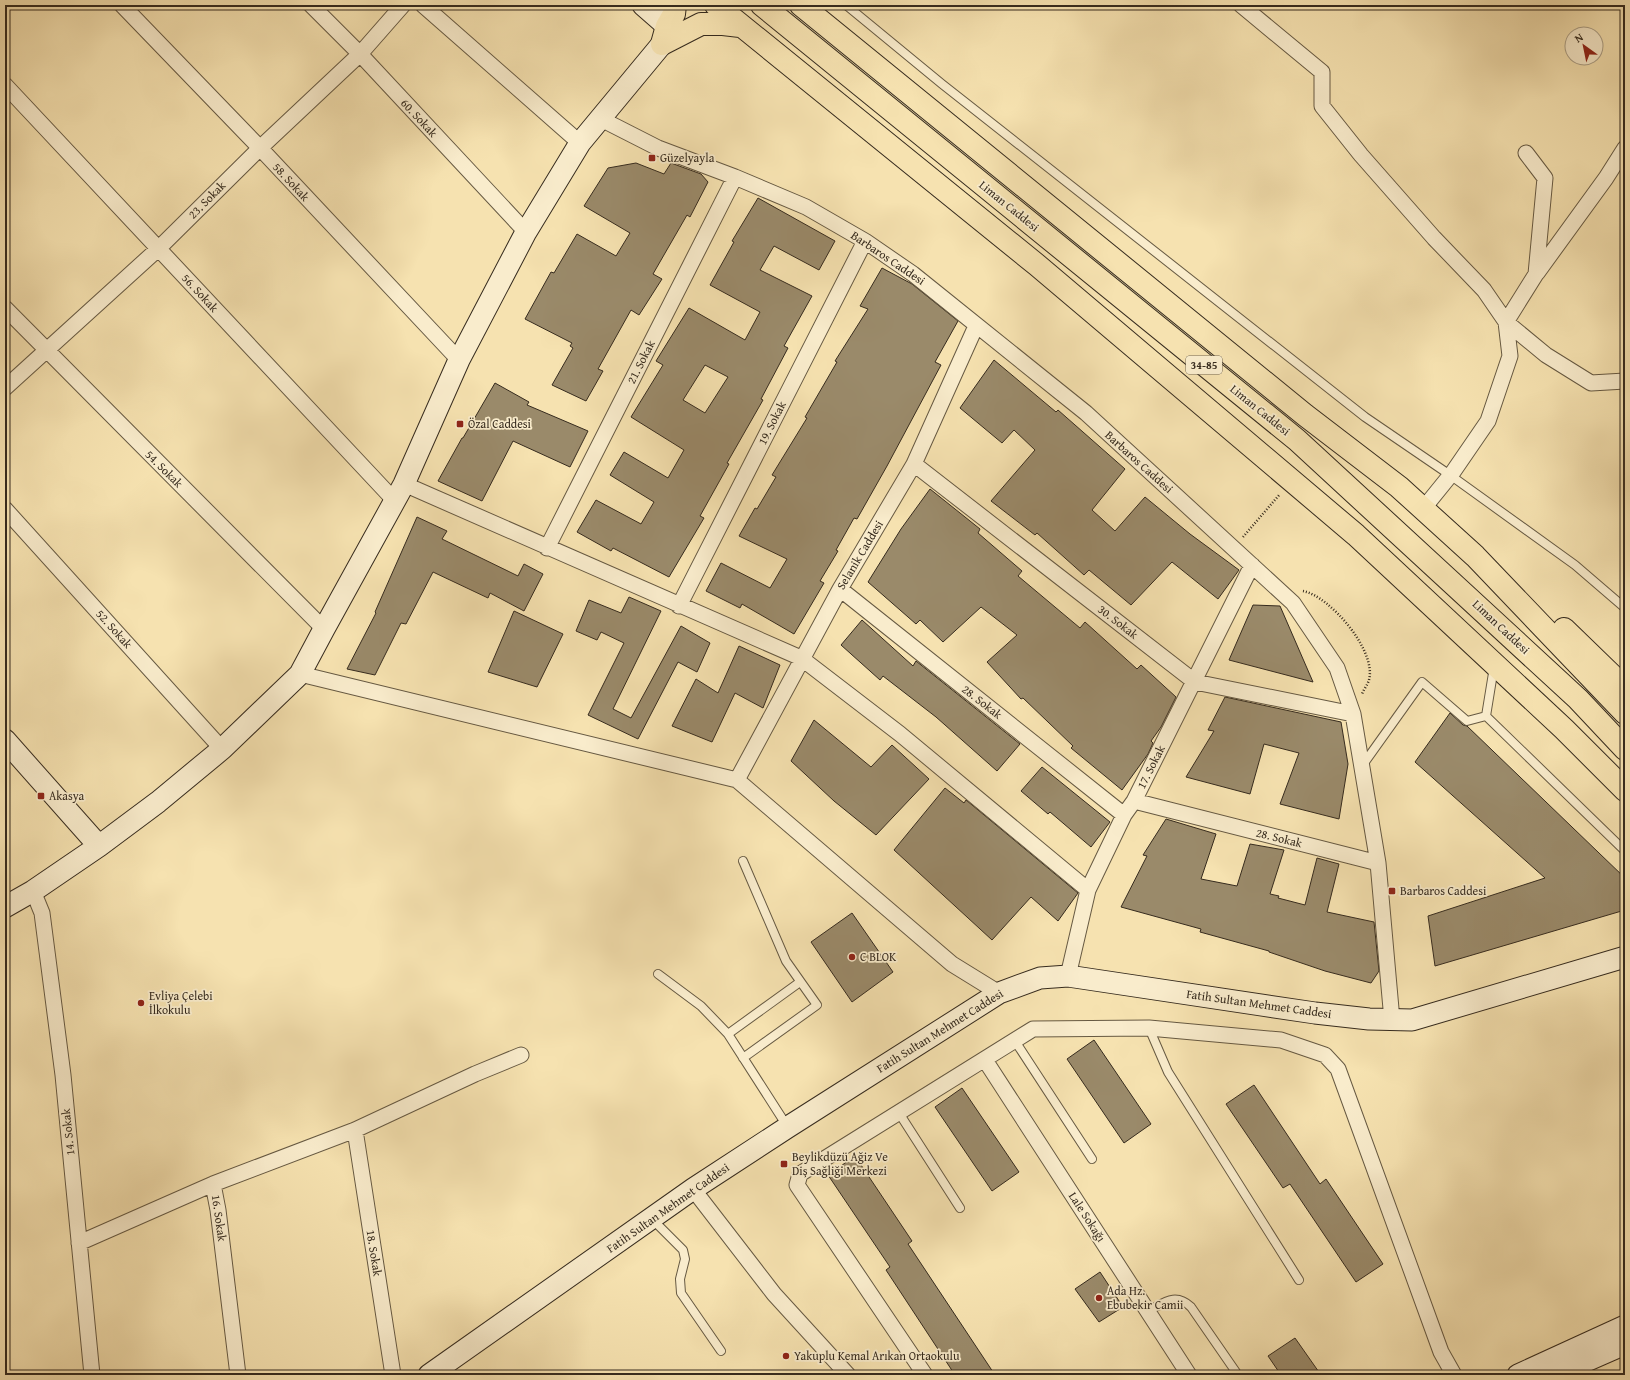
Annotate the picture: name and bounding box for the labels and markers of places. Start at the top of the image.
place label: Güzelyayla [660,149,715,166]
marker: Güzelyayla [647,153,657,163]
place label: Özal Caddesi [468,415,532,432]
marker: Özal Caddesi [455,419,465,429]
place label: Akasya [49,787,85,804]
marker: Akasya [36,791,46,801]
place label: Barbaros Caddesi [1400,882,1487,899]
marker: Barbaros Caddesi [1387,886,1397,896]
place label: C BLOK [860,948,897,965]
marker: C BLOK [847,952,857,962]
place label: Evliya Çelebi İlkokulu [149,987,213,1018]
marker: Evliya Çelebi İlkokulu [136,998,146,1008]
place label: Beylikdüzü Ağiz Ve Diş Sağliği Merkezi [792,1148,888,1179]
marker: Beylikdüzü Ağiz Ve Diş Sağliği Merkezi [779,1159,789,1169]
place label: Ada Hz. Ebubekir Camii [1107,1282,1184,1313]
marker: Ada Hz. Ebubekir Camii [1094,1293,1104,1303]
place label: Yakuplu Kemal Arıkan Ortaokulu [794,1347,960,1364]
marker: Yakuplu Kemal Arıkan Ortaokulu [781,1351,791,1361]

